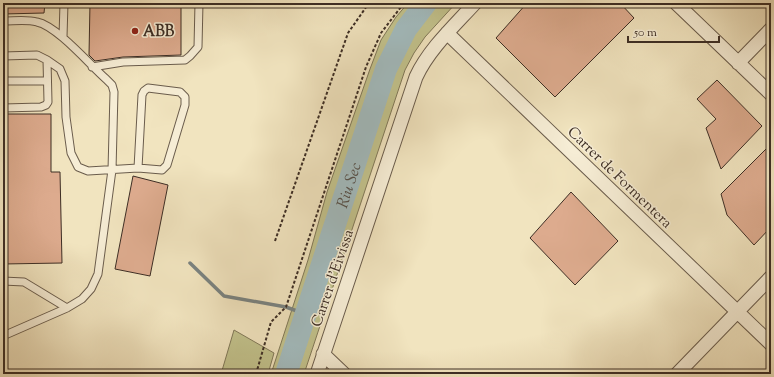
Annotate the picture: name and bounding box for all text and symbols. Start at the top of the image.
scale bar [628,18,719,44]
place label: ABB [143,22,175,43]
text: 50 m [633,24,657,42]
marker: ABB [130,26,140,36]
street label: Carrer de Formentera [562,122,676,234]
water label: Riu Sec [332,160,369,212]
street label: Carrer d'Eivissa [307,227,360,330]

